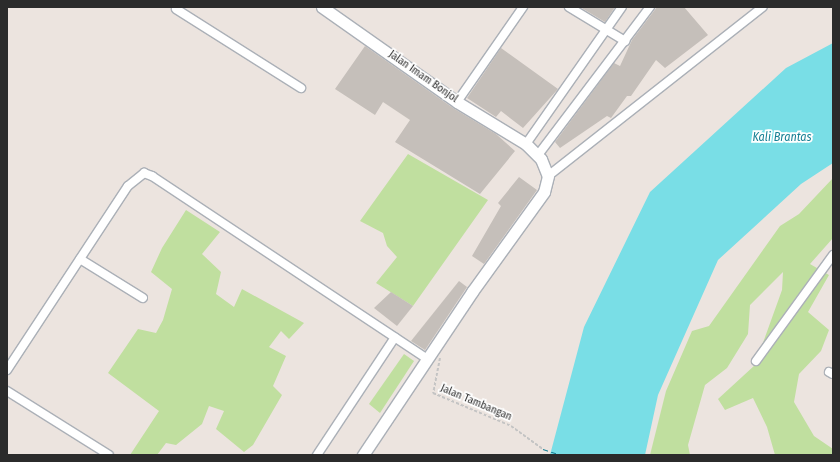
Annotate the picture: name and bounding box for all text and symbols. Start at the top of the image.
street label: Jalan Imam Bonjol [386,48,460,106]
water label: Kali Brantas [752,131,812,145]
street label: Jalan Tambangan [438,382,514,424]

